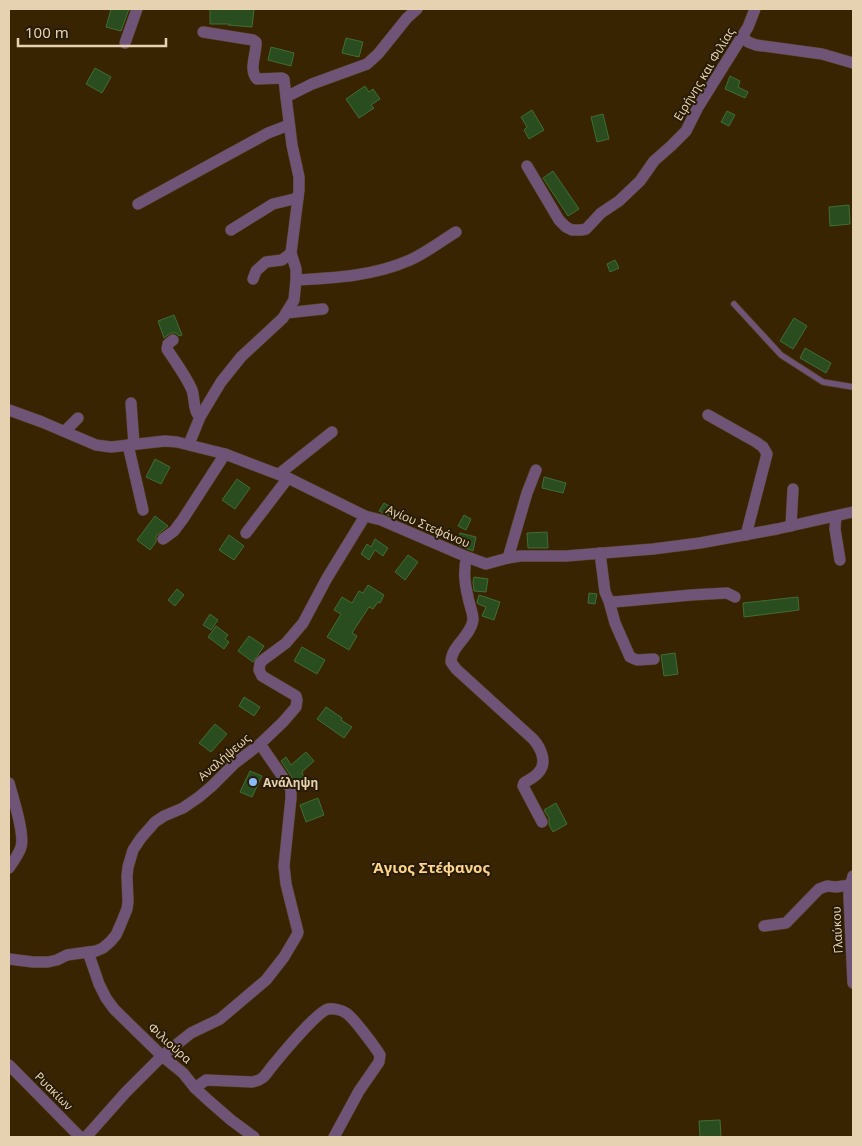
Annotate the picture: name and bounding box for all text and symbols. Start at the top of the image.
scale bar [18,15,165,47]
text: 100 m [25,22,69,42]
street label: Ειρήνης και Φιλίας [669,24,739,124]
street label: Αγίου Στεφάνου [383,501,473,551]
street label: Αναλήψεως [194,729,254,785]
place label: Ανάληψη [263,774,318,791]
marker: Ανάληψη [247,776,259,788]
district label: Άγιος Στέφανος [372,857,491,877]
street label: Γλαύκου [827,906,847,954]
street label: Φιλιούρα [145,1019,196,1067]
street label: Ρυακίων [31,1068,77,1114]

